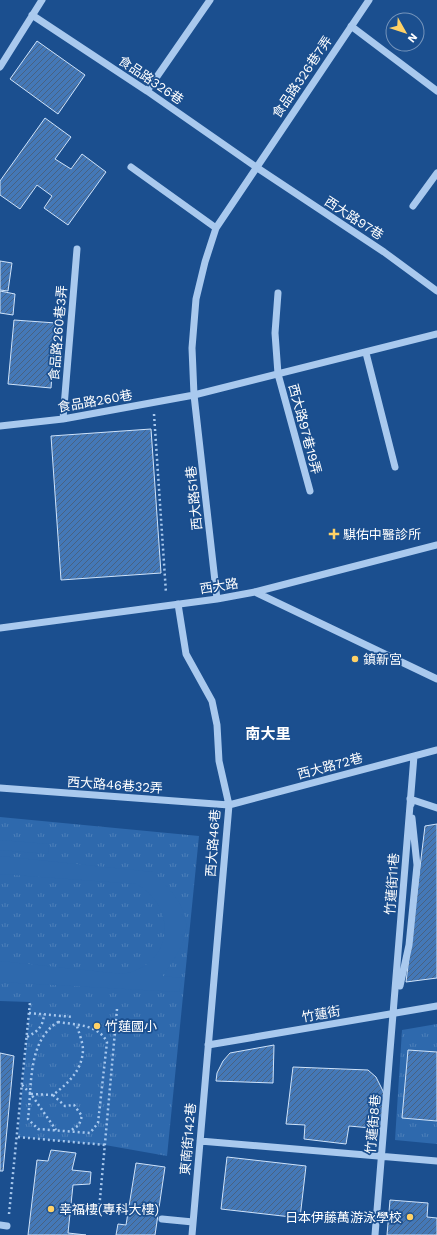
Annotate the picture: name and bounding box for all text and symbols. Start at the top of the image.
north arrow [385,12,425,52]
text: N [405,31,420,45]
street label: 食品路326巷7弄 [269,33,335,121]
street label: 食品路326巷 [116,53,186,107]
street label: 西大路97巷 [322,193,386,243]
street label: 食品路260巷3弄 [46,284,70,382]
street label: 西大路97巷19弄 [286,382,324,476]
street label: 食品路260巷 [56,387,134,415]
street label: 西大路51巷 [183,465,205,531]
place label: 騏佑中醫診所 [343,527,421,542]
marker: 騏佑中醫診所 [328,528,340,540]
street label: 西大路 [199,576,239,596]
place label: 鎮新宮 [363,652,402,667]
marker: 鎮新宮 [350,654,360,664]
district label: 南大里 [245,725,291,743]
street label: 西大路72巷 [296,750,364,782]
street label: 西大路46巷32弄 [67,774,163,796]
street label: 西大路46巷 [203,809,223,877]
street label: 竹蓮街11巷 [382,852,402,916]
street label: 竹蓮街 [300,1003,342,1025]
place label: 竹蓮國小 [105,1019,157,1034]
marker: 竹蓮國小 [92,1021,102,1031]
street label: 竹蓮街8巷 [363,1093,383,1155]
street label: 東南街142巷 [177,1102,199,1176]
place label: 幸福樓(專科大樓) [59,1202,159,1217]
marker: 幸福樓(專科大樓) [46,1204,56,1214]
place label: 日本伊藤萬游泳學校 [285,1210,402,1225]
marker: 日本伊藤萬游泳學校 [405,1212,415,1222]

